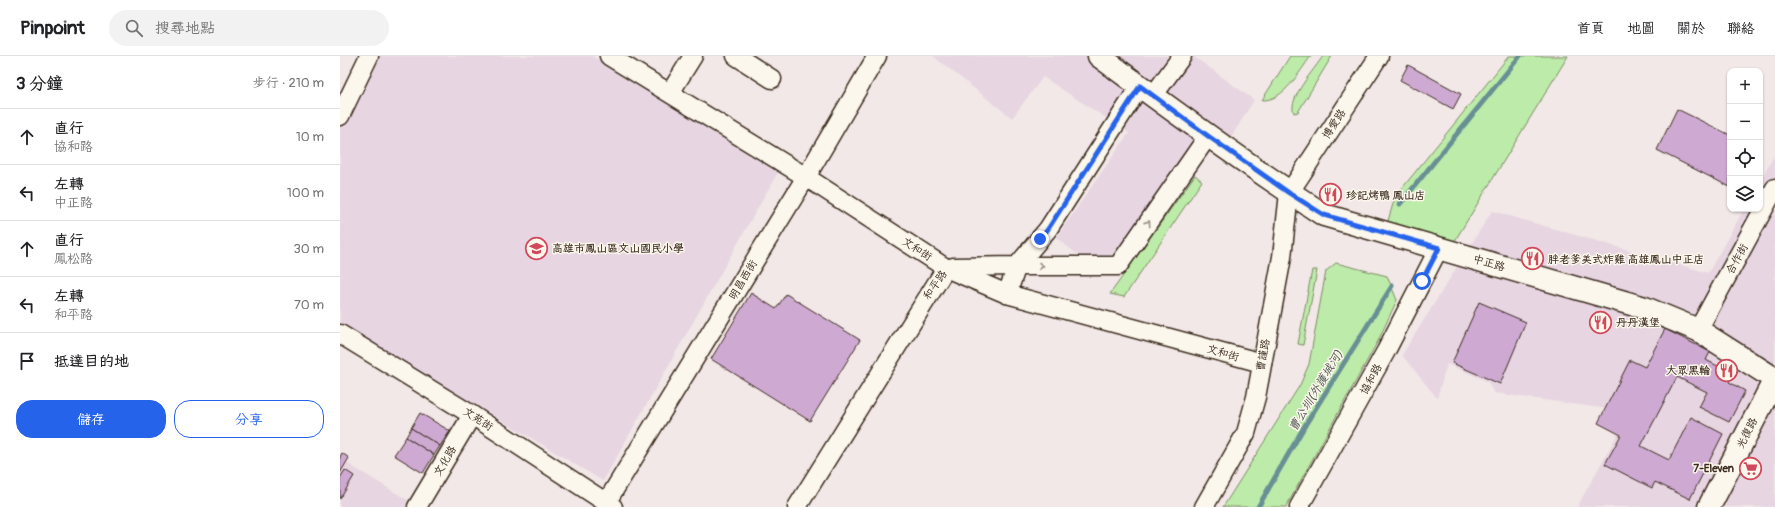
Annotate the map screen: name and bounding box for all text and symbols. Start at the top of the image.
search box [109,10,389,46]
text: Pinpoint [20,16,85,40]
icon: search [123,17,145,39]
text: 搜尋地點 [155,19,215,38]
text: 首頁 [1577,20,1605,37]
text: 地圖 [1627,20,1655,37]
text: 關於 [1677,20,1705,37]
text: 聯絡 [1727,20,1755,37]
map controls [1727,68,1763,212]
button: + [1727,68,1763,104]
text: 3 分鐘 [16,73,63,94]
text: 步行 · 210 m [253,75,324,91]
button: − [1727,104,1763,140]
street label: 博愛路 [1320,107,1348,141]
text: 直行 [54,119,84,138]
icon: ahead [16,126,38,148]
text: 10 m [296,129,324,145]
text: 協和路 [54,139,93,155]
button: locate [1727,140,1763,176]
text: 左轉 [54,175,84,194]
button: layers [1727,176,1763,212]
icon: left [16,182,38,204]
restaurant icon: 珍記烤鴨 鳳山店 [1317,182,1343,208]
text: 100 m [287,185,324,201]
place label: 珍記烤鴨 鳳山店 [1346,189,1425,202]
text: 中正路 [54,195,93,211]
one-way arrow [1143,220,1151,227]
route end [1031,230,1049,248]
text: 直行 [54,231,84,250]
school or university icon: 高雄市鳳山區文山國民小學 [524,235,550,261]
street label: 文和街 [900,235,935,264]
icon: ahead [16,238,38,260]
text: 30 m [294,241,324,257]
street label: 合作街 [1723,241,1751,277]
place label: 高雄市鳳山區文山國民小學 [552,242,684,255]
restaurant icon: 胖老爹美式炸雞 高雄鳳山中正店 [1519,246,1545,272]
text: 鳳松路 [54,251,93,267]
street label: 中正路 [1471,252,1507,274]
place label: 胖老爹美式炸雞 高雄鳳山中正店 [1548,253,1704,266]
street label: 明昌西街 [726,257,760,302]
one-way arrow [1038,262,1044,270]
street label: 和平路 [920,268,950,302]
route start [1413,272,1431,290]
text: 左轉 [54,287,84,306]
icon: left [16,294,38,316]
text: 70 m [294,297,324,313]
text: 和平路 [54,307,93,323]
restaurant icon: 丹丹漢堡 [1588,309,1614,335]
place label: 丹丹漢堡 [1616,316,1660,329]
street label: 曹謹路 [1254,338,1272,372]
street label: 文和街 [1205,342,1242,364]
water label: 曹公圳(外護城河) [1286,348,1346,434]
icon: arrive [16,350,38,372]
text: 抵達目的地 [54,352,129,371]
restaurant icon: 大眾黑輪 [1713,357,1739,383]
street label: 協和路 [1357,361,1385,397]
place label: 大眾黑輪 [1666,364,1711,377]
button: 儲存 [16,400,166,438]
button: 分享 [174,400,324,438]
street label: 文苑街 [461,405,496,434]
street label: 光復路 [1734,415,1760,451]
street label: 文化路 [431,444,459,478]
supermarket icon: 7-Eleven [1737,455,1763,481]
place label: 7-Eleven [1693,462,1734,475]

